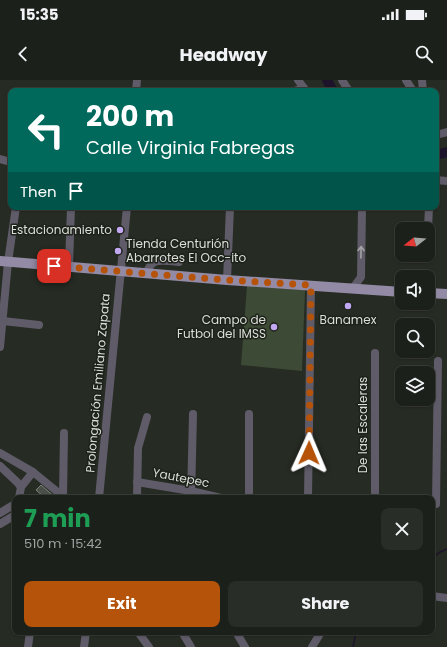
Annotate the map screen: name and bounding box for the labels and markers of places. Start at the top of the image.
place label: Estacionamiento [11,221,112,238]
marker: Estacionamiento [115,225,125,235]
place label: Tienda Centurión Abarrotes El Occ-ito [126,235,246,266]
marker: Tienda Centurión Abarrotes El Occ-ito [113,246,123,256]
pin [37,249,71,283]
marker: Banamex [343,301,353,311]
place label: Campo de Futbol del IMSS [177,311,266,342]
place label: Banamex [320,311,377,328]
marker: Campo de Futbol del IMSS [269,322,279,332]

